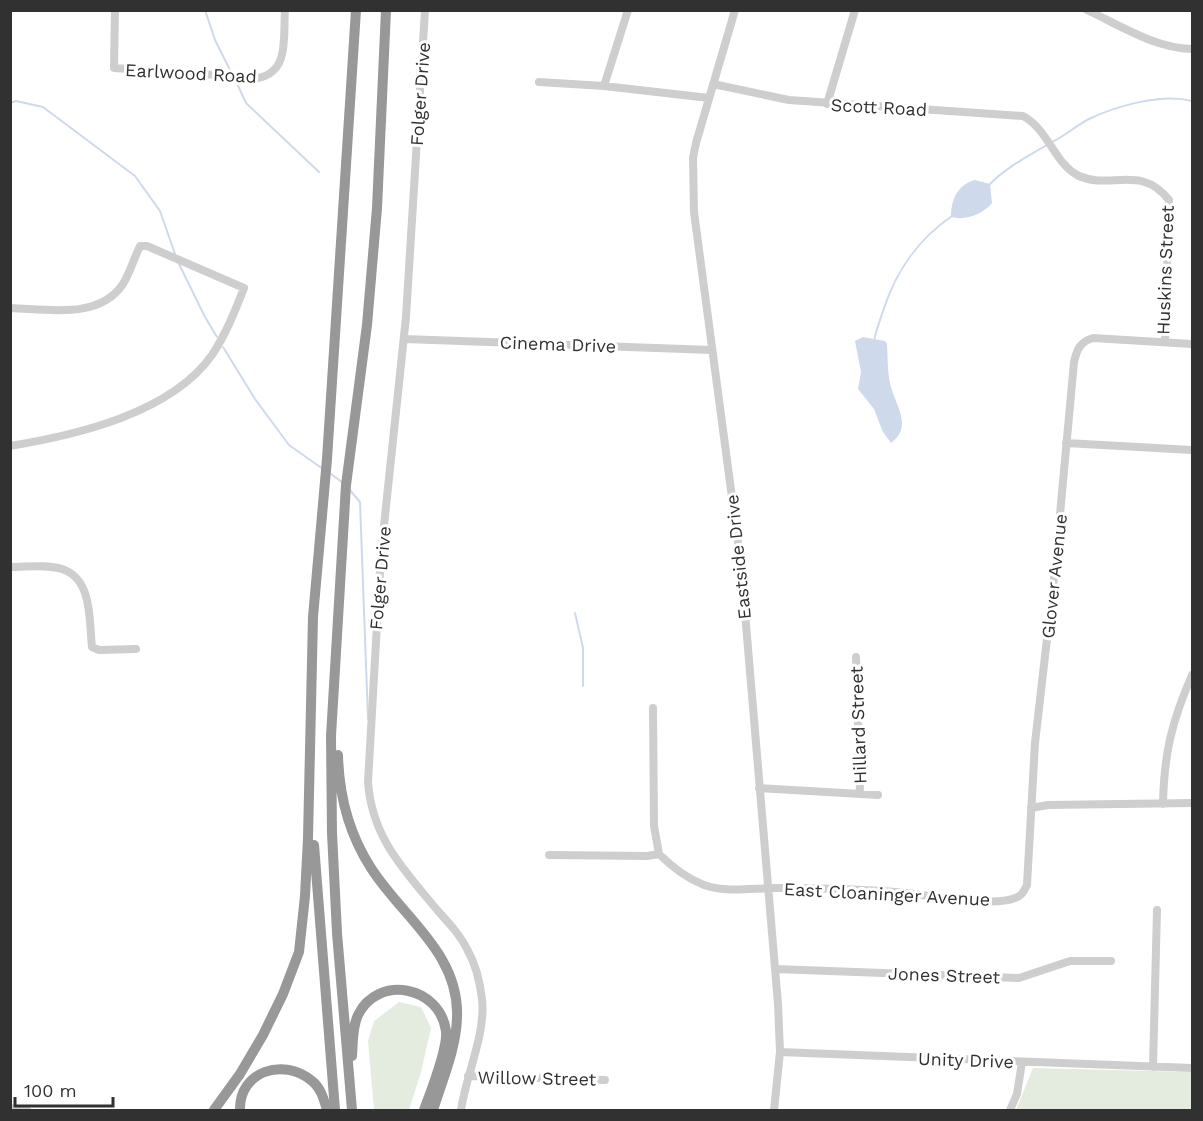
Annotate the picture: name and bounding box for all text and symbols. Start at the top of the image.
street label: Folger Drive [406,41,434,147]
street label: Earlwood Road [125,59,257,87]
street label: Scott Road [830,94,928,120]
street label: Huskins Street [1152,204,1178,335]
street label: Cinema Drive [499,331,617,357]
street label: Eastside Drive [721,493,755,621]
street label: Glover Avenue [1037,513,1071,639]
street label: Folger Drive [365,525,395,631]
street label: Hillard Street [845,665,871,784]
street label: East Cloaninger Avenue [783,878,991,910]
street label: Jones Street [888,963,1001,987]
street label: Unity Drive [918,1048,1014,1072]
street label: Willow Street [478,1066,597,1090]
scale bar [15,1070,112,1108]
text: 100 m [24,1080,77,1101]

